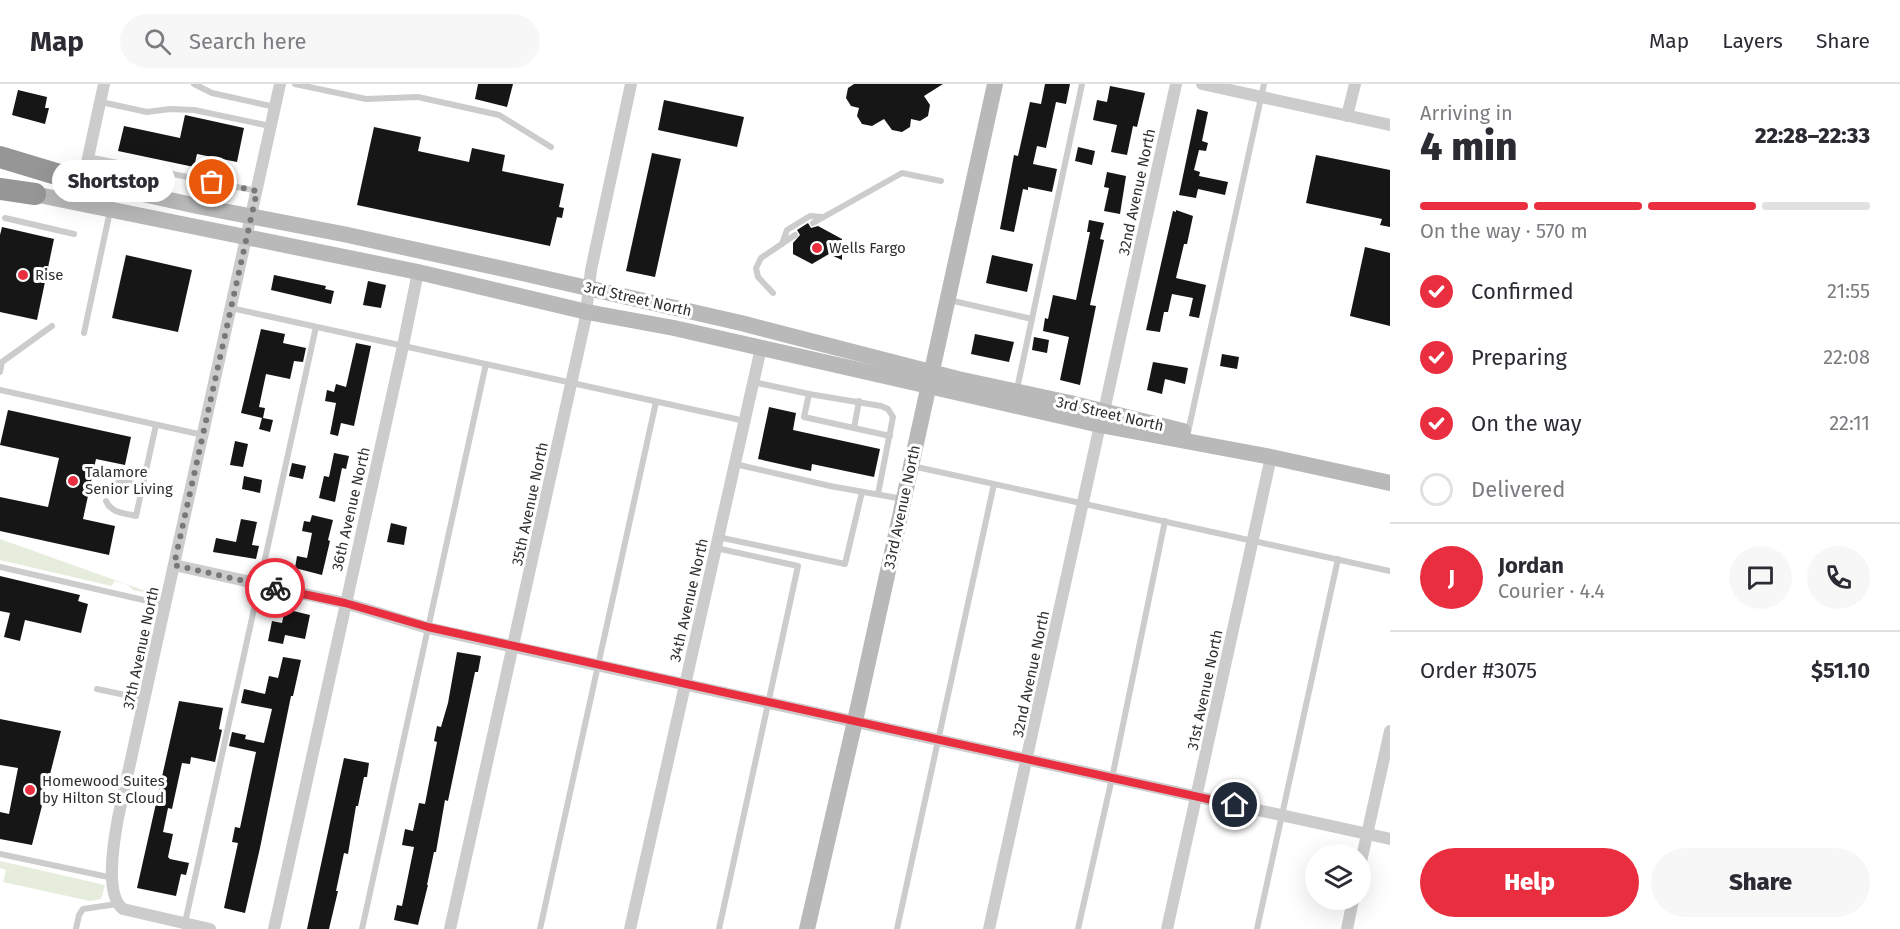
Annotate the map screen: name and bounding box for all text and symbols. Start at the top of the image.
search box [120,14,540,68]
text: Map [30,25,84,58]
icon: search [141,25,174,58]
text: Search here [189,28,307,55]
text: Map [1649,28,1689,54]
text: Layers [1722,28,1783,54]
text: Share [1816,28,1870,54]
text: Arriving in [1420,101,1513,125]
text: 22:28–22:33 [1755,122,1870,149]
text: 4 min [1420,124,1518,170]
street label: 32nd Avenue North [1115,127,1159,257]
pin [186,156,237,207]
callout: Shortstop [53,161,176,203]
icon: bag [195,165,228,198]
text: Shortstop [68,169,159,193]
text: On the way · 570 m [1420,219,1588,243]
place label: Wells Fargo [829,239,906,257]
marker: Wells Fargo [810,241,824,255]
place label: Rise [35,266,64,284]
marker: Rise [16,268,30,282]
icon: check [1420,275,1453,308]
street label: 3rd Street North [583,278,693,320]
text: Confirmed [1471,278,1574,305]
text: 21:55 [1827,279,1870,303]
icon: check [1420,341,1453,374]
text: Preparing [1471,344,1567,371]
text: 22:08 [1823,345,1870,369]
street label: 3rd Street North [1055,393,1165,435]
icon: check [1420,407,1453,440]
text: On the way [1471,410,1582,437]
text: 22:11 [1829,411,1870,435]
street label: 35th Avenue North [508,441,552,567]
street label: 33rd Avenue North [880,443,924,571]
street label: 36th Avenue North [328,445,374,573]
place label: Talamore Senior Living [85,463,173,498]
marker: Talamore Senior Living [66,474,80,488]
text: Delivered [1471,476,1566,503]
street label: 34th Avenue North [666,536,712,664]
button: chat [1729,546,1792,609]
button: phone [1807,546,1870,609]
text: Jordan [1498,552,1564,579]
courier [245,558,305,618]
text: J [1448,564,1455,591]
icon: bike [259,572,292,605]
text: Courier · 4.4 [1498,579,1605,603]
street label: 37th Avenue North [119,585,163,711]
street label: 32nd Avenue North [1009,609,1053,739]
street label: 31st Avenue North [1183,628,1227,752]
text: Order #3075 [1420,657,1537,684]
text: $51.10 [1811,657,1870,684]
place label: Homewood Suites by Hilton St Cloud [42,772,165,807]
pin [1209,779,1260,830]
marker: Homewood Suites by Hilton St Cloud [23,783,37,797]
icon: home [1218,788,1251,821]
map controls [1305,844,1371,910]
button: layers [1305,844,1371,910]
button: Help [1420,848,1639,917]
button: Share [1651,848,1870,917]

